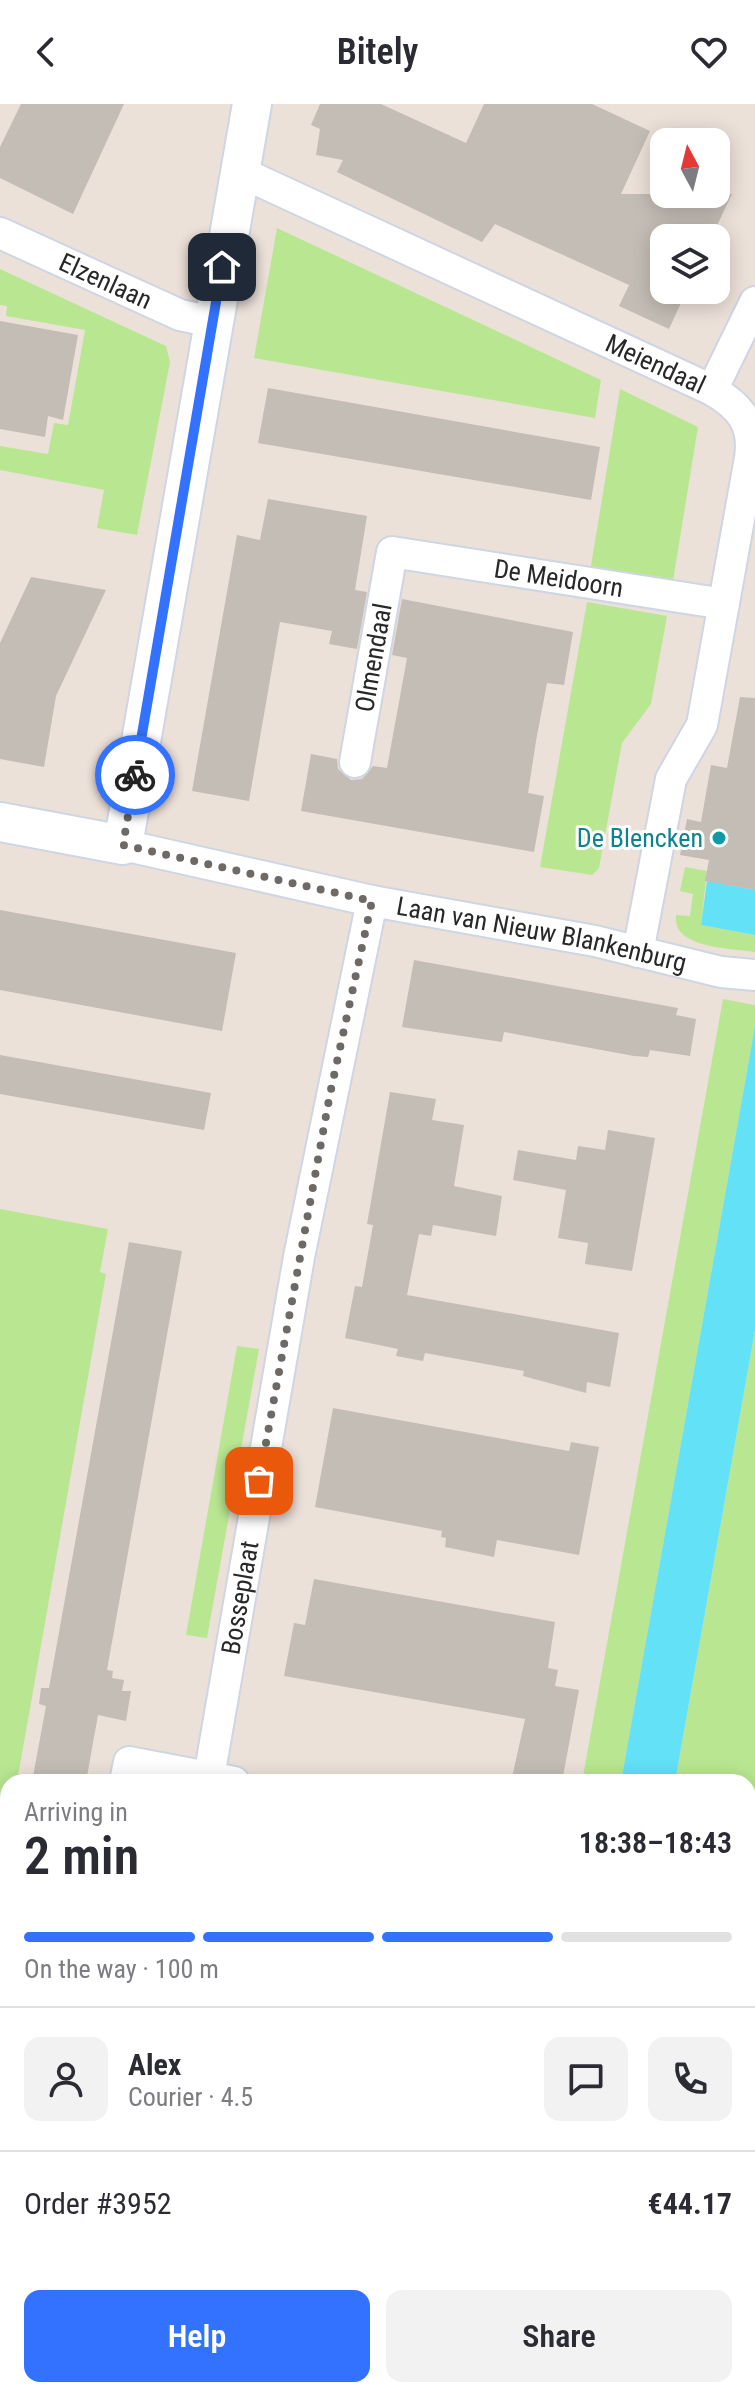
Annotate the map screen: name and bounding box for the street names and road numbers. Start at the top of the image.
street label: Elzenlaan [55,247,157,315]
street label: Meiendaal [601,328,710,400]
street label: De Meidoorn [492,553,625,603]
street label: Olmendaal [349,601,398,714]
street label: Laan van Nieuw Blankenburg [394,891,690,978]
street label: Bosseplaat [215,1539,265,1657]

